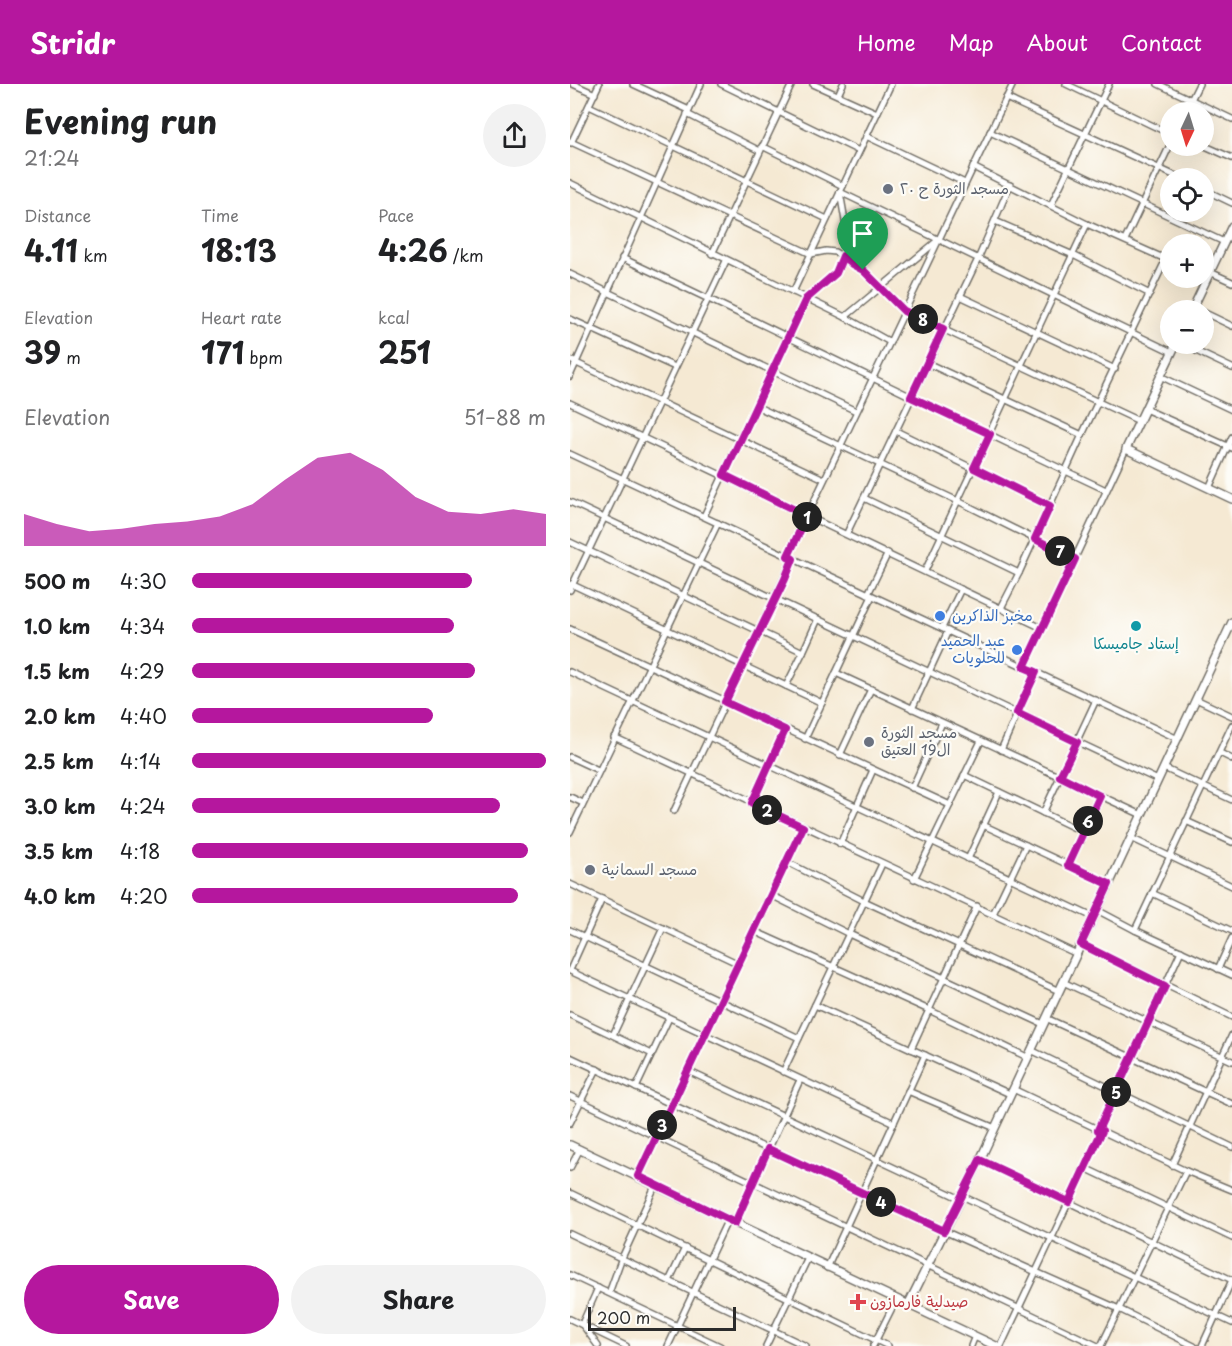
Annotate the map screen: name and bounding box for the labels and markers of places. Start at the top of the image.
place label: مسجد الثورة ح ٢٠ [900,176,1009,199]
marker: مسجد الثورة ح ٢٠ [881,182,895,196]
pin [837,208,888,270]
pin: 8 [908,304,938,334]
pin: 1 [792,502,822,532]
pin: 7 [1045,536,1075,566]
place label: مخبز الذاكرين [952,603,1033,626]
marker: مخبز الذاكرين [933,609,947,623]
marker: إستاد جاميسكا [1129,619,1143,633]
place label: عبد الحميد للحلويات [941,628,1005,668]
place label: إستاد جاميسكا [1093,631,1179,654]
marker: عبد الحميد للحلويات [1010,643,1024,657]
place label: مسجد الثورة ال19 العتيق [881,720,957,760]
marker: مسجد الثورة ال19 العتيق [862,735,876,749]
pin: 2 [752,795,782,825]
pin: 6 [1073,806,1103,836]
place label: مسجد السمانية [602,857,697,880]
marker: مسجد السمانية [583,863,597,877]
pin: 5 [1101,1077,1131,1107]
pin: 3 [647,1110,677,1140]
pin: 4 [866,1187,896,1217]
place label: صيدلية فارمازون [870,1289,968,1312]
marker: صيدلية فارمازون [851,1295,865,1309]

